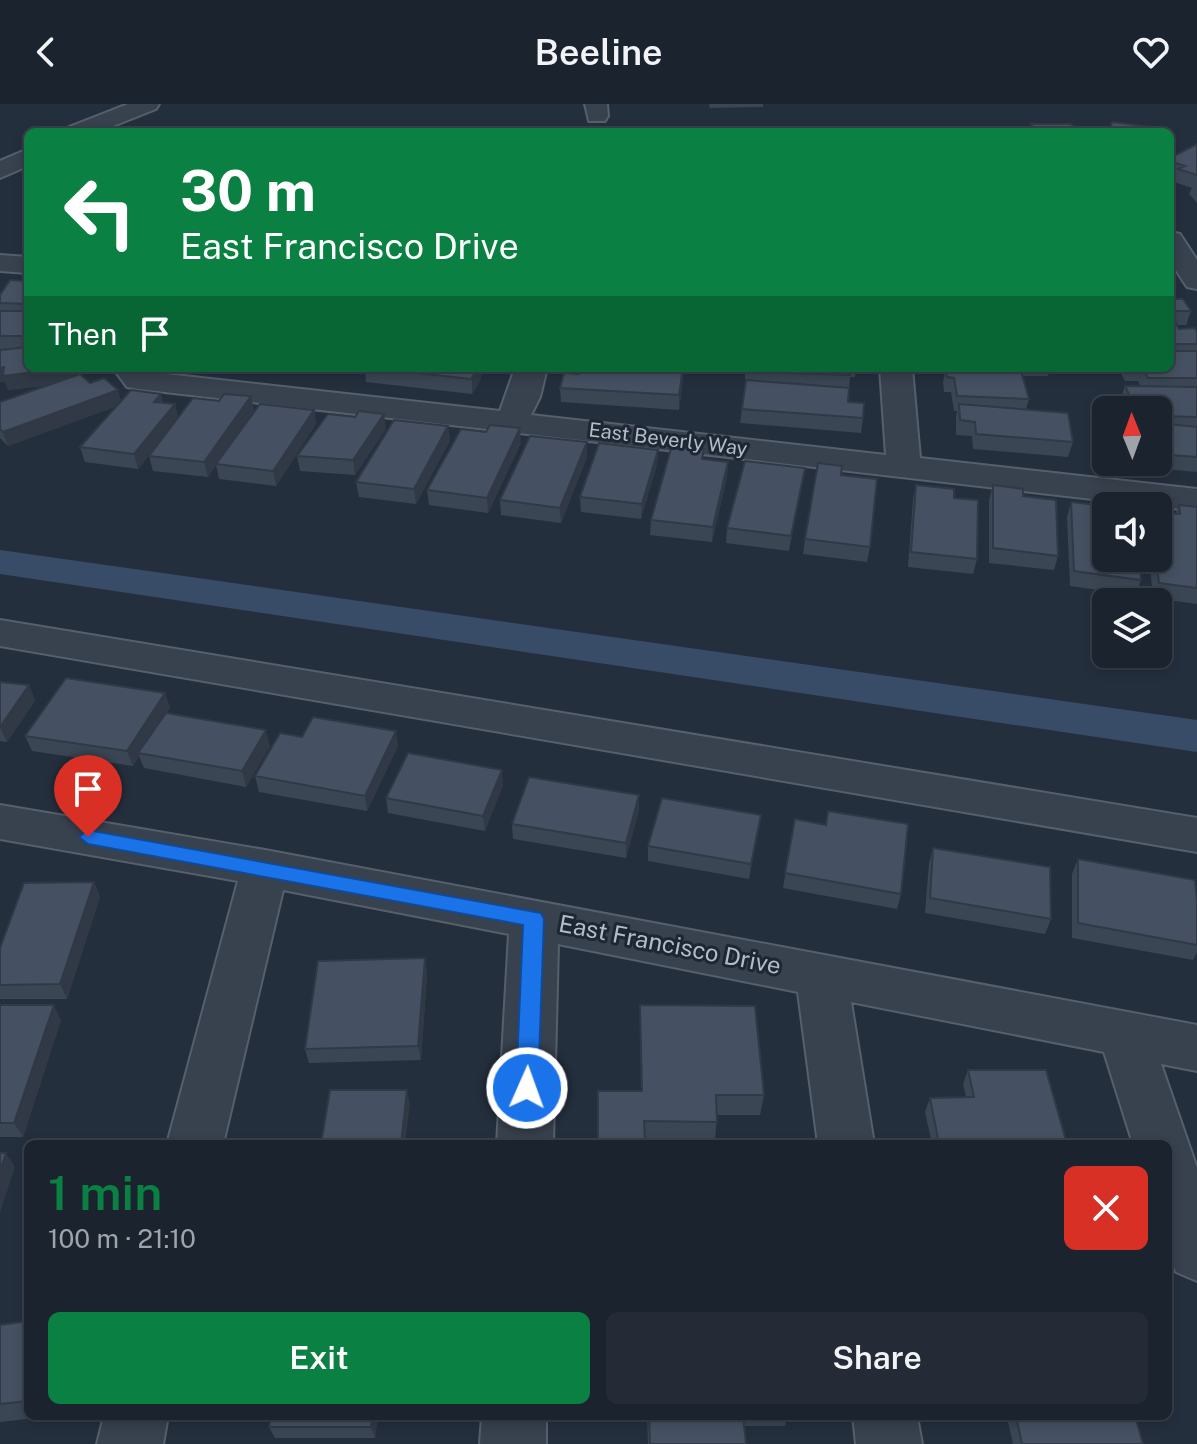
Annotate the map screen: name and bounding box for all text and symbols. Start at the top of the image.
icon: back [24,30,68,74]
icon: heart [1129,30,1173,74]
text: Beeline [534,31,663,73]
text: 30 m [180,158,316,224]
icon: left [48,160,152,264]
text: East Francisco Drive [180,225,519,267]
icon: arrive [133,312,177,356]
text: Then [48,316,117,352]
north arrow [1092,396,1172,476]
map controls [1092,396,1172,668]
street label: East Beverly Way [587,417,749,461]
button: sound [1092,492,1172,572]
button: layers [1092,588,1172,668]
pin [54,755,122,837]
icon: arrive [66,767,110,811]
street label: East Francisco Drive [556,909,784,979]
position arrow [485,1046,569,1130]
text: 1 min [48,1164,162,1221]
button: close [1064,1166,1148,1250]
text: 100 m · 21:10 [48,1223,196,1254]
button: Exit [48,1312,590,1404]
button: Share [606,1312,1148,1404]

